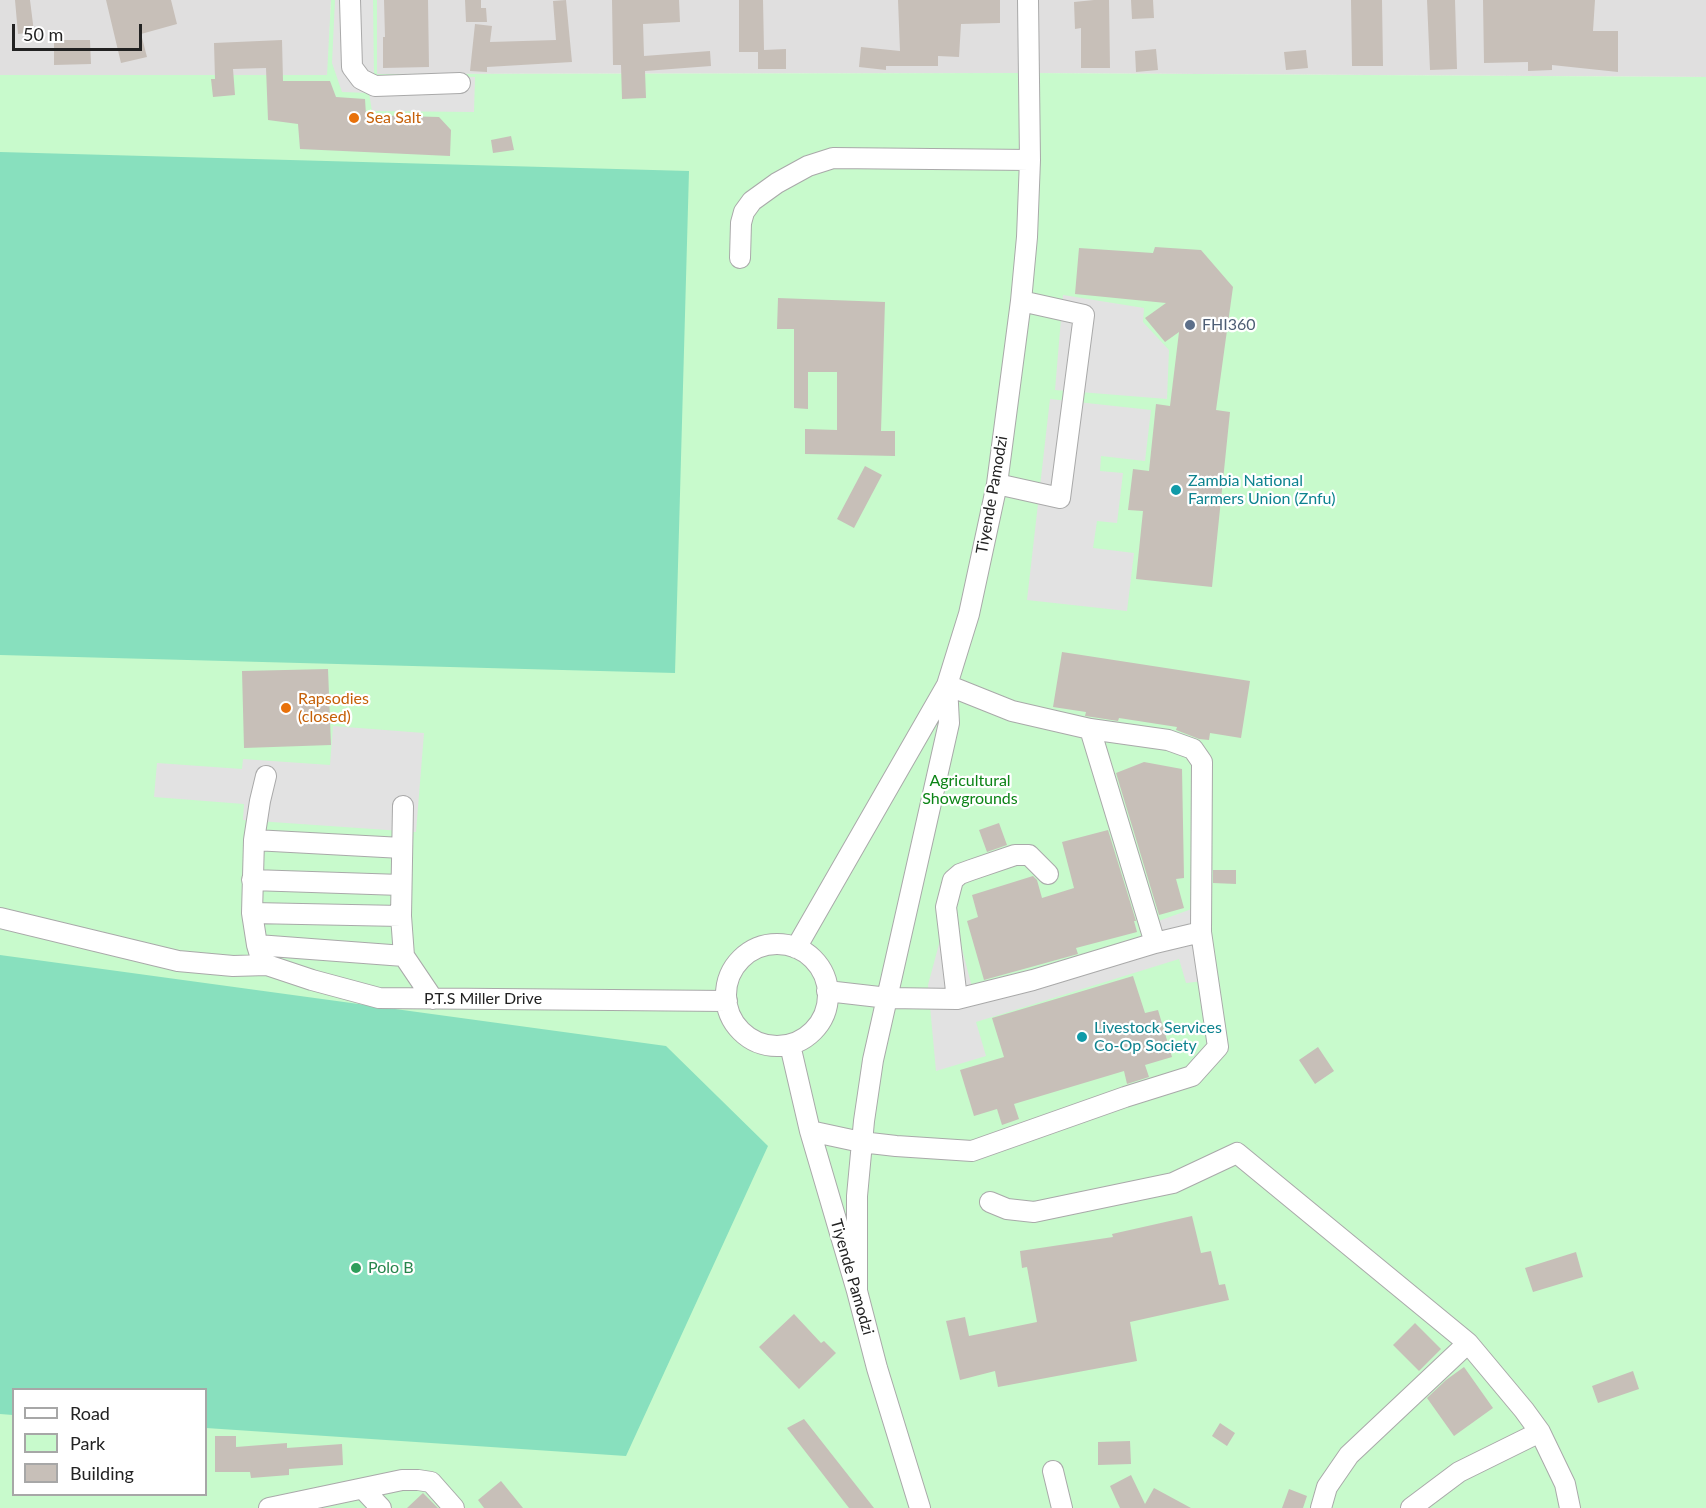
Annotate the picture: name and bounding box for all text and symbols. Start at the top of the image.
scale bar [15,12,146,50]
text: 50 m [23,23,63,45]
place label: Sea Salt [366,108,421,128]
marker: Sea Salt [347,111,361,125]
place label: FHI360 [1202,315,1256,335]
marker: FHI360 [1183,318,1197,332]
street label: Tiyende Pamodzi [972,434,1012,556]
place label: Zambia National Farmers Union (Znfu) [1188,471,1336,509]
marker: Zambia National Farmers Union (Znfu) [1169,483,1183,497]
place label: Rapsodies (closed) [298,689,369,727]
marker: Rapsodies (closed) [279,701,293,715]
park label: Agricultural Showgrounds [922,771,1018,809]
street label: P.T.S Miller Drive [424,989,542,1009]
place label: Livestock Services Co-Op Society [1094,1018,1222,1056]
marker: Livestock Services Co-Op Society [1075,1030,1089,1044]
street label: Tiyende Pamodzi [826,1217,878,1337]
place label: Polo B [368,1258,414,1278]
marker: Polo B [349,1261,363,1275]
legend [12,1388,207,1496]
text: Road [70,1402,110,1424]
text: Park [70,1432,105,1454]
text: Building [70,1462,134,1484]

